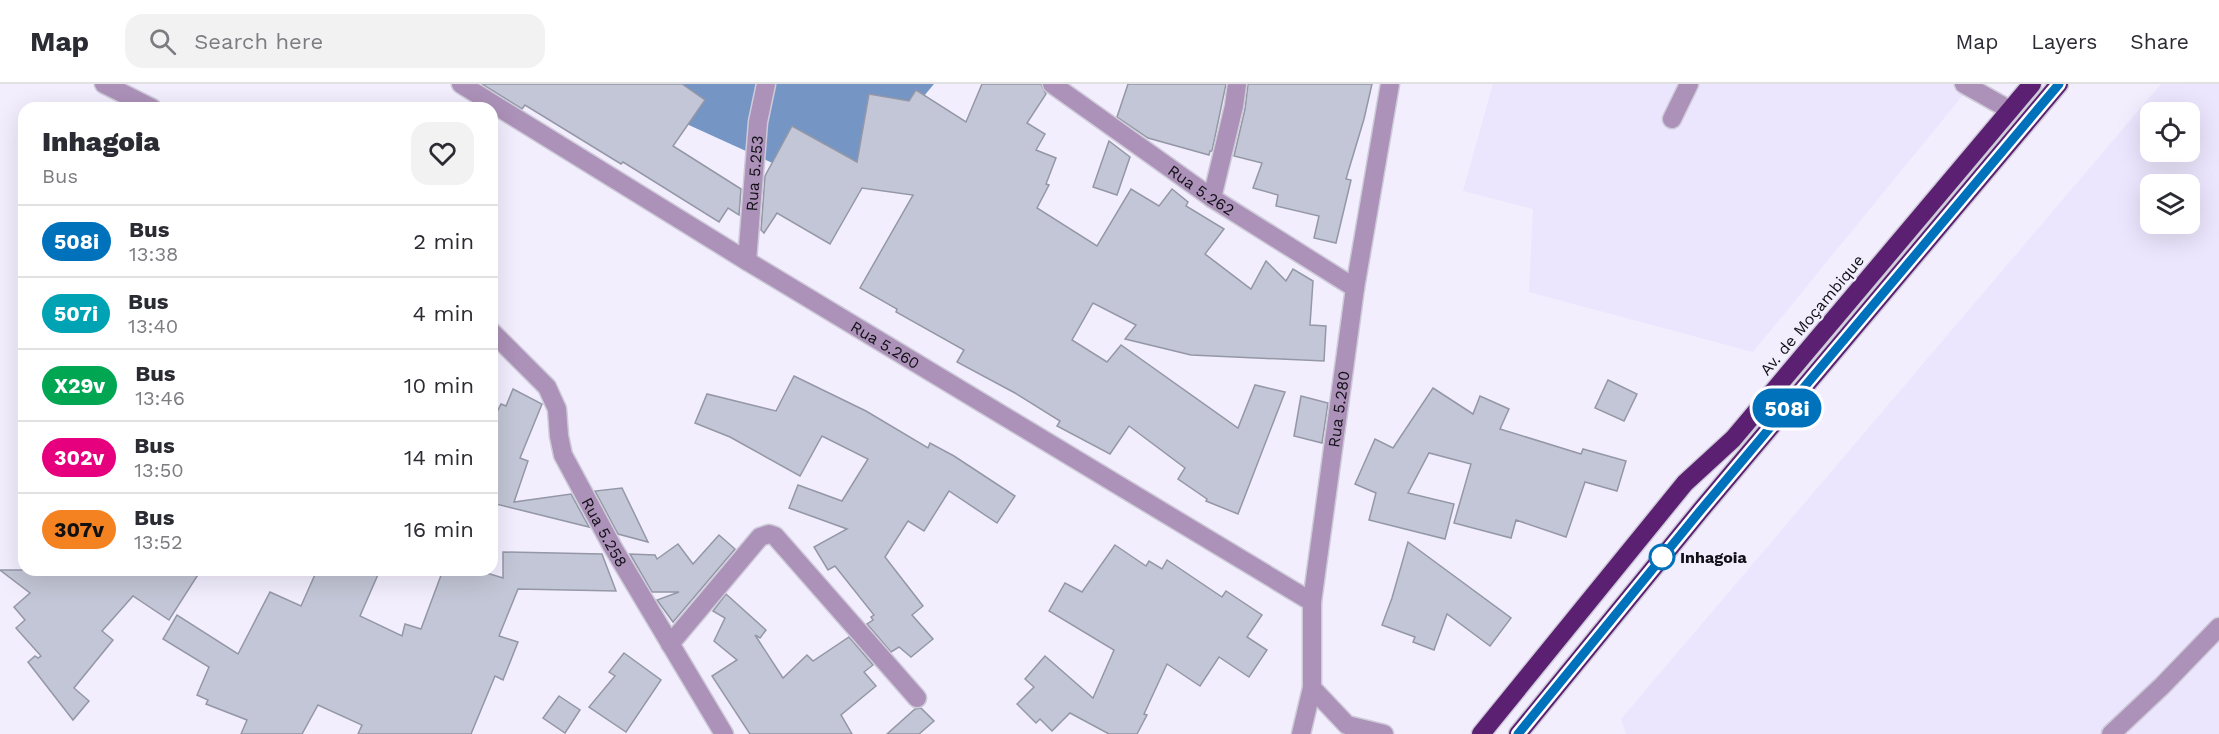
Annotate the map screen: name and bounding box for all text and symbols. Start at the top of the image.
search box [125,14,545,68]
text: Map [30,25,89,58]
icon: search [146,25,179,58]
text: Search here [194,29,323,54]
text: Map [1955,29,1998,54]
text: Layers [2031,29,2097,54]
text: Share [2130,29,2189,54]
map controls [2140,102,2200,234]
button: locate [2140,102,2200,162]
button: heart [411,122,474,185]
text: Inhagoia [42,125,160,158]
street label: Rua 5.253 [741,135,766,212]
street label: Rua 5.262 [1164,160,1238,219]
text: Bus [42,164,78,188]
button: layers [2140,174,2200,234]
text: Bus [129,217,169,242]
text: 508i [54,229,99,254]
text: 2 min [413,229,474,254]
text: 13:38 [129,242,178,266]
street label: Av. de Moçambique [1756,251,1868,379]
text: Bus [128,289,169,314]
text: 507i [54,301,98,326]
text: 4 min [413,301,474,326]
text: 13:40 [128,314,178,338]
street label: Rua 5.260 [847,316,923,373]
text: Bus [135,361,176,386]
street label: Rua 5.280 [1324,370,1353,449]
text: X29v [54,373,105,398]
text: 10 min [404,373,474,398]
text: 13:46 [135,386,185,410]
line badge: 508i [1745,388,1829,428]
text: 508i [1764,396,1810,421]
text: Bus [134,433,175,458]
text: 302v [54,445,104,470]
text: 14 min [404,445,474,470]
text: 13:50 [134,458,184,482]
street label: Rua 5.258 [578,494,632,570]
text: Bus [134,505,174,530]
text: 307v [54,517,104,542]
text: 16 min [404,517,474,542]
text: 13:52 [134,530,183,554]
marker: Inhagoia [1649,544,1675,570]
place label: Inhagoia [1680,548,1747,567]

